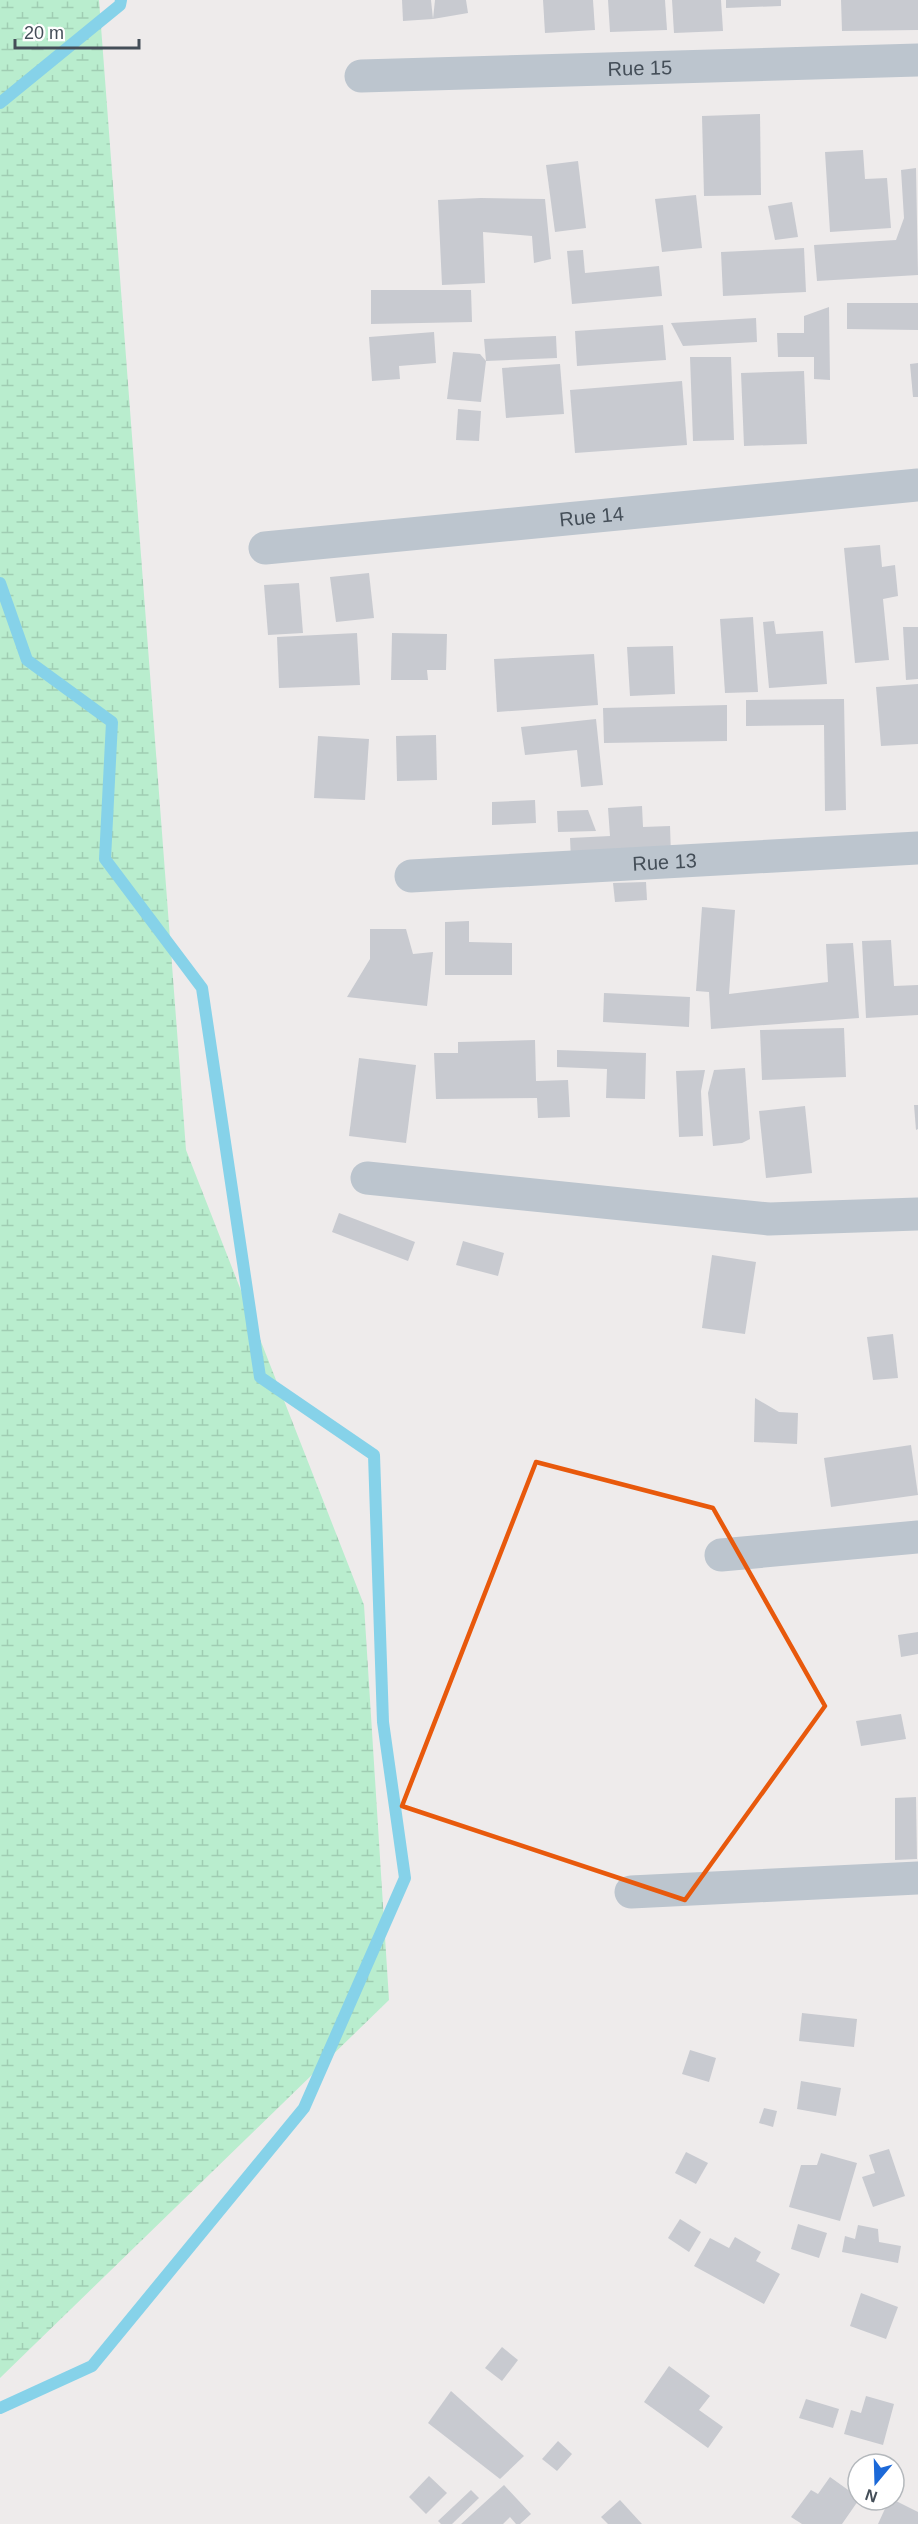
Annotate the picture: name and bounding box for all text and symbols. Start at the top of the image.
scale bar [15,12,140,50]
text: 20 m [24,23,64,43]
street label: Rue 15 [607,56,672,80]
street label: Rue 14 [558,502,625,531]
street label: Rue 13 [632,849,697,875]
north arrow [846,2452,906,2512]
text: N [863,2486,880,2506]

